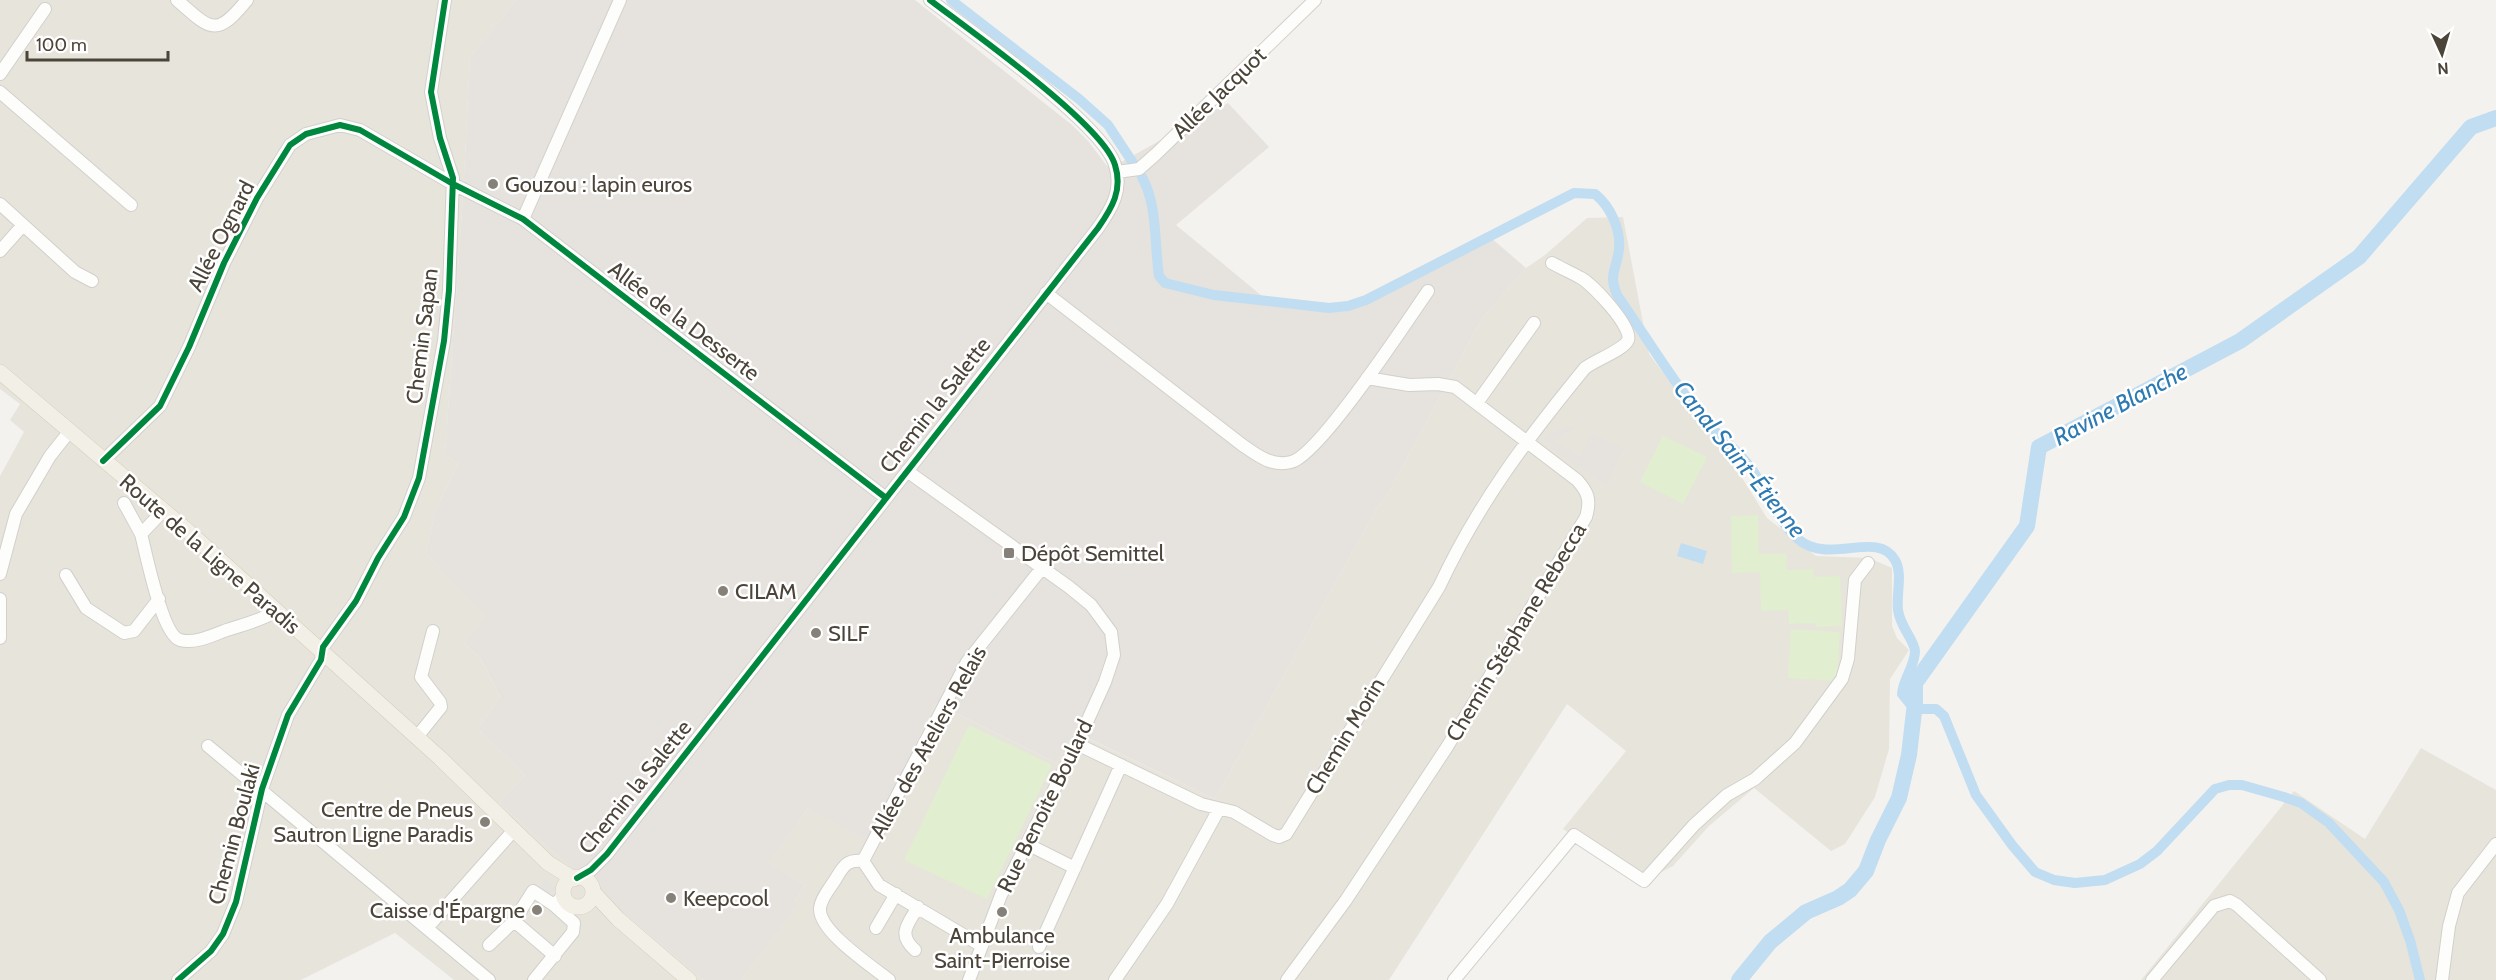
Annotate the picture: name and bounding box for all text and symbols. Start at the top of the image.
scale bar [27,24,168,62]
north arrow [2412,24,2472,84]
text: 100 m [36,34,87,56]
street label: Allée Jacquot [1166,41,1272,144]
text: N [2437,59,2449,78]
place label: Gouzou : lapin euros [505,171,692,198]
street label: Allée Ognard [182,176,260,296]
marker: Gouzou : lapin euros [486,177,500,191]
street label: Allée de la Desserte [603,255,765,387]
street label: Chemin Sapan [400,267,444,405]
street label: Chemin la Salette [874,332,996,478]
water label: Ravine Blanche [2048,357,2192,451]
water label: Canal Saint-Étienne [1668,374,1813,543]
street label: Route de la Ligne Paradis [114,468,306,640]
street label: Chemin Stéphane Rebecca [1440,517,1592,746]
place label: Dépôt Semittel [1021,540,1165,567]
marker: Dépôt Semittel [1002,546,1016,560]
place label: CILAM [735,578,797,605]
marker: CILAM [716,584,730,598]
place label: SILF [828,620,869,647]
marker: SILF [809,626,823,640]
street label: Allée des Ateliers Relais [864,641,992,843]
street label: Chemin Morin [1300,673,1390,799]
street label: Chemin la Salette [573,715,697,859]
street label: Rue Benoite Boulard [991,715,1099,897]
street label: Chemin Boulaki [202,760,266,908]
place label: Centre de Pneus Sautron Ligne Paradis [273,796,473,848]
marker: Centre de Pneus Sautron Ligne Paradis [478,815,492,829]
place label: Keepcool [683,885,770,912]
marker: Keepcool [664,891,678,905]
place label: Caisse d'Épargne [370,897,525,924]
marker: Caisse d'Épargne [530,903,544,917]
marker: Ambulance Saint-Pierroise [995,905,1009,919]
place label: Ambulance Saint-Pierroise [934,922,1070,974]

